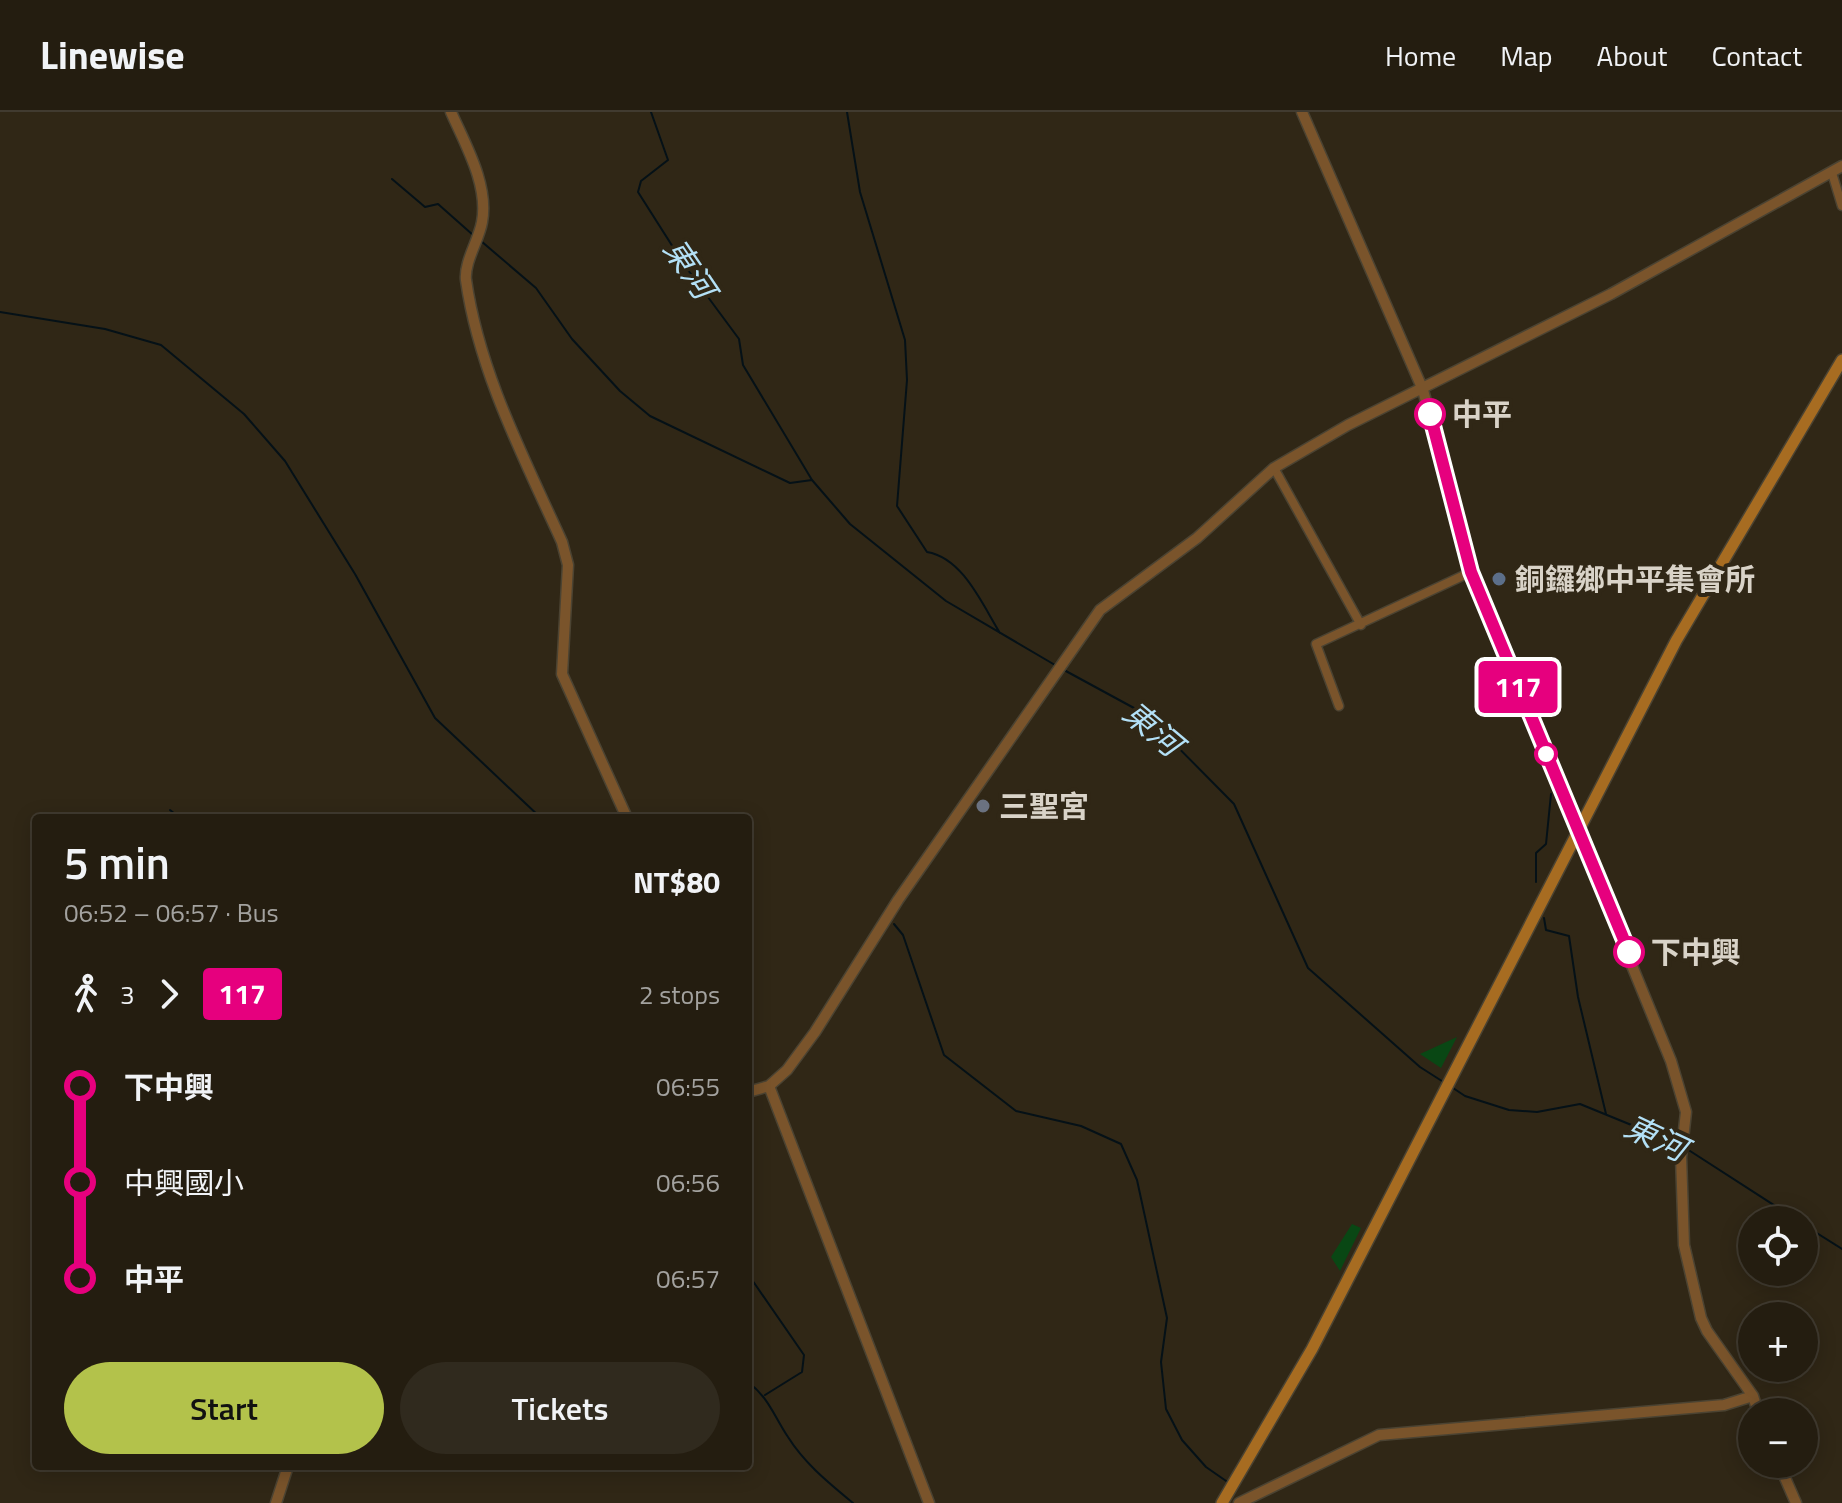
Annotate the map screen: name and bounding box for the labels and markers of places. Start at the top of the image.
place label: 中平 [1452,391,1512,437]
marker: 中平 [1415,399,1445,429]
place label: 銅鑼鄉中平集會所 [1515,556,1755,602]
marker: 銅鑼鄉中平集會所 [1490,570,1508,588]
unlabelled marker [1535,743,1557,765]
place label: 三聖宮 [999,783,1089,829]
marker: 三聖宮 [974,797,992,815]
place label: 下中興 [1651,929,1741,975]
marker: 下中興 [1614,937,1644,967]

